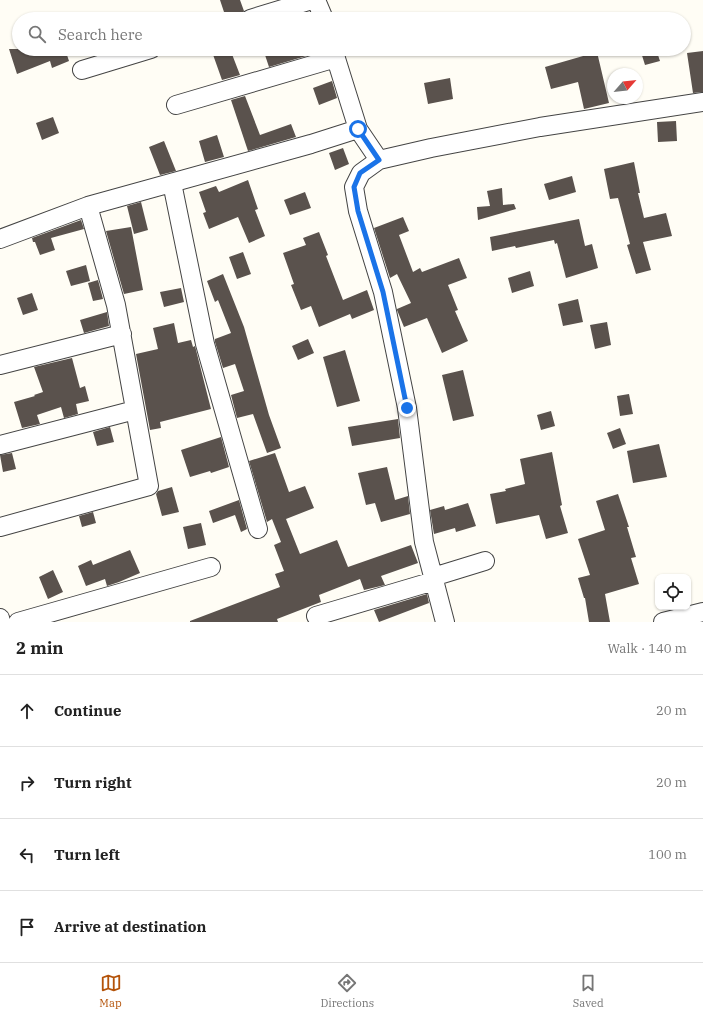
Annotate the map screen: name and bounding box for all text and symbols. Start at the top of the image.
search box [12,12,691,56]
icon: search [26,23,48,45]
text: Search here [58,25,143,44]
north arrow [607,68,643,104]
route start [349,120,367,138]
route end [398,399,416,417]
map controls [655,574,691,610]
button: locate [655,574,691,610]
text: 2 min [16,637,64,659]
text: Walk · 140 m [608,640,687,657]
icon: ahead [16,700,38,722]
text: Continue [54,701,121,720]
text: 20 m [656,702,687,719]
icon: right [16,772,38,794]
text: Turn right [54,773,132,792]
text: 20 m [656,774,687,791]
icon: left [16,844,38,866]
text: Turn left [54,845,120,864]
text: 100 m [648,846,687,863]
icon: arrive [16,916,38,938]
text: Arrive at destination [54,917,206,936]
tab: Map [99,972,122,1010]
tab: Directions [320,972,374,1010]
tab: Saved [573,972,604,1010]

